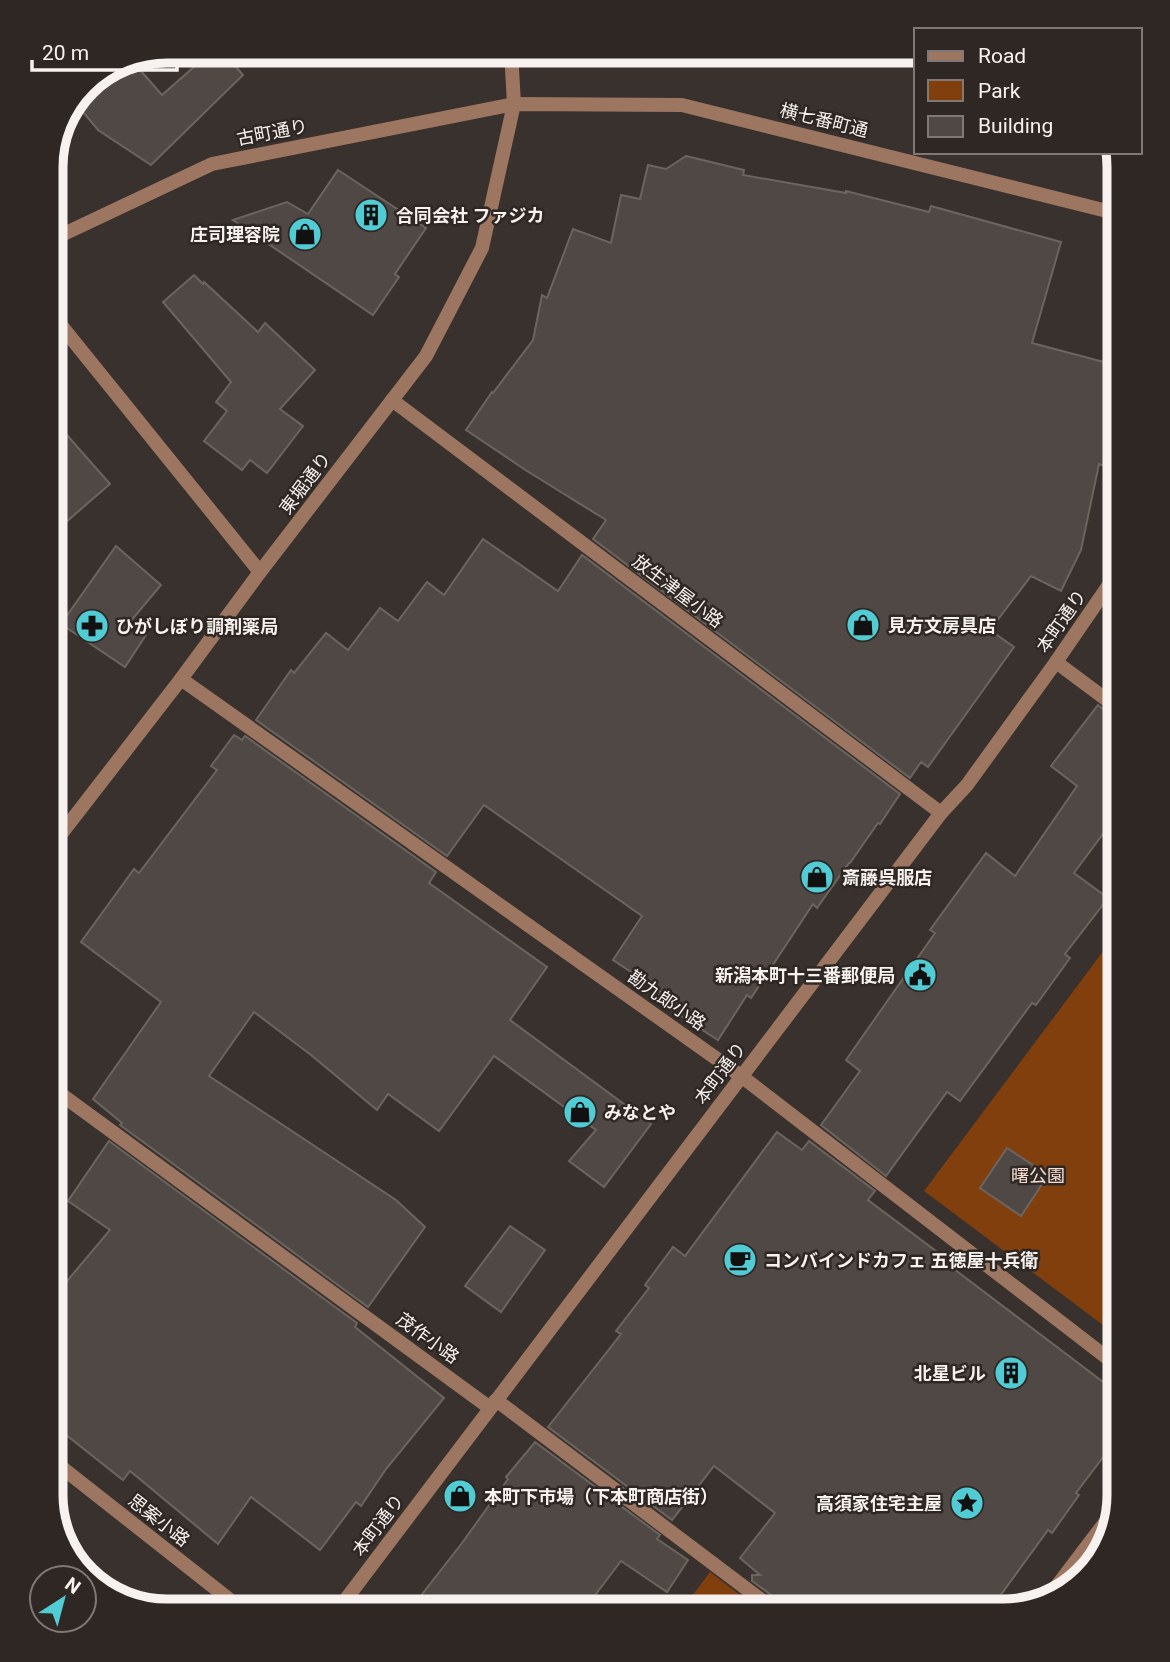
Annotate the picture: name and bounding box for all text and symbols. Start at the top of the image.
scale bar [32,28,177,72]
legend [914,28,1142,154]
text: 20 m [42,41,89,65]
text: Road [978,44,1026,68]
text: Park [978,79,1021,103]
street label: 横七番町通 [778,99,870,141]
text: Building [978,114,1053,138]
street label: 古町通り [235,115,309,149]
building icon: 合同会社 ファジカ [352,196,390,234]
place label: 合同会社 ファジカ [396,205,544,226]
shop icon: 庄司理容院 [286,215,324,253]
place label: 庄司理容院 [190,224,280,245]
street label: 東堀通り [275,448,335,518]
street label: 放生津屋小路 [629,550,727,632]
street label: 本町通り [1032,585,1090,657]
shop icon: 見方文房具店 [844,606,882,644]
pharmacy icon: ひがしぼり調剤薬局 [73,607,111,645]
place label: 見方文房具店 [888,615,996,636]
place label: ひがしぼり調剤薬局 [116,616,278,637]
shop icon: 斎藤呉服店 [798,858,836,896]
place label: 斎藤呉服店 [842,867,932,888]
public building icon: 新潟本町十三番郵便局 [901,956,939,994]
place label: 新潟本町十三番郵便局 [715,965,895,986]
street label: 勘九郎小路 [624,966,710,1034]
street label: 本町通り [690,1038,750,1108]
shop icon: みなとや [561,1093,599,1131]
place label: みなとや [604,1102,676,1123]
park label: 曙公園 [1011,1165,1065,1186]
cafe icon: コンバインドカフェ 五徳屋十兵衛 [721,1241,759,1279]
place label: コンバインドカフェ 五徳屋十兵衛 [764,1250,1038,1271]
street label: 茂作小路 [393,1308,463,1368]
building icon: 北星ビル [992,1354,1030,1392]
place label: 北星ビル [914,1363,986,1384]
shop icon: 本町下市場（下本町商店街） [441,1477,479,1515]
place icon: 高須家住宅主屋 [948,1484,986,1522]
place label: 本町下市場（下本町商店街） [484,1486,718,1507]
street label: 思案小路 [124,1490,194,1550]
street label: 本町通り [348,1490,408,1560]
place label: 高須家住宅主屋 [816,1493,942,1514]
north arrow [28,1564,98,1634]
text: N [61,1572,85,1599]

